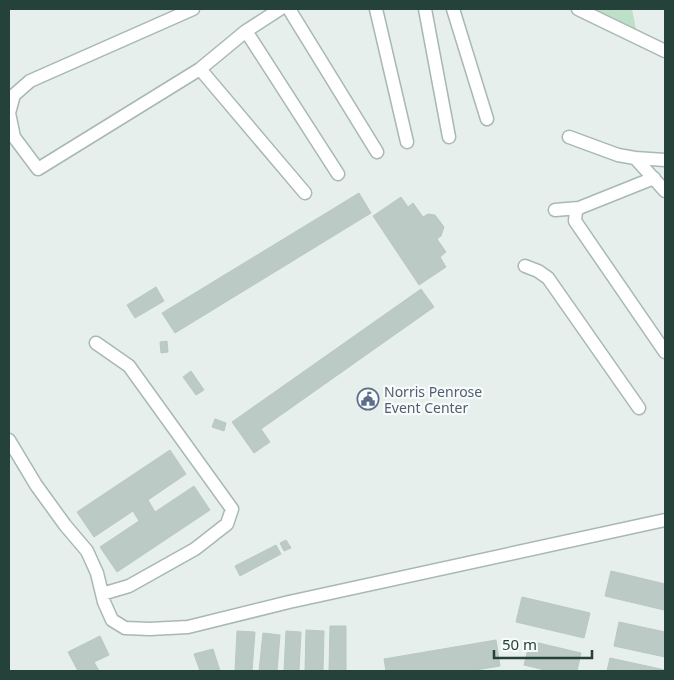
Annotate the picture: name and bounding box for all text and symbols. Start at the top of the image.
place label: Norris Penrose Event Center [384,382,482,417]
public building icon: Norris Penrose Event Center [356,387,380,411]
scale bar [494,628,592,660]
text: 50 m [502,634,537,654]

